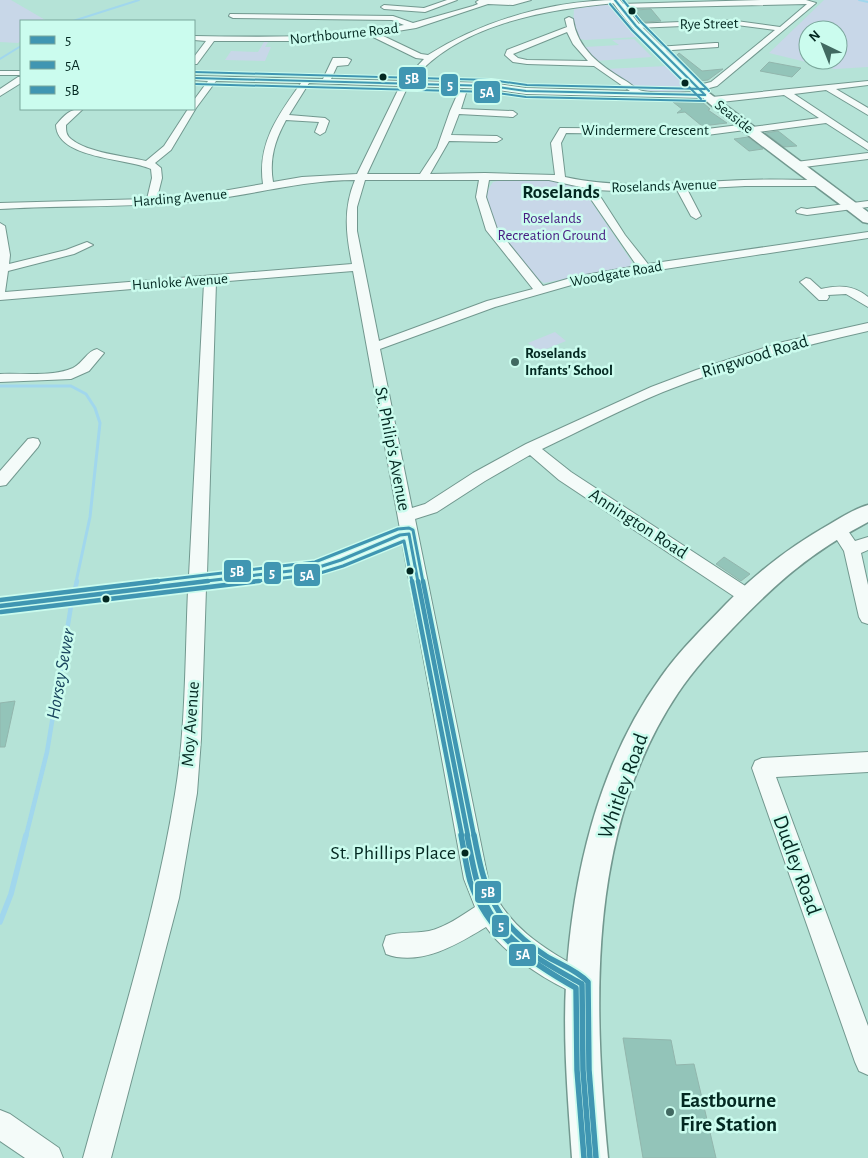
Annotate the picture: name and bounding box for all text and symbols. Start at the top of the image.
unlabelled marker [627,6,637,16]
street label: Rye Street [679,16,739,32]
legend [20,20,195,110]
north arrow [798,20,848,70]
street label: Northbourne Road [289,21,399,47]
text: N [806,28,823,45]
text: 5 [65,33,71,48]
text: 5A [65,58,80,73]
line badge: 5B [398,66,427,90]
unlabelled marker [378,72,388,82]
text: 5B [405,72,419,86]
line badge: 5 [440,73,459,97]
unlabelled marker [680,78,690,88]
text: 5 [447,79,453,93]
line badge: 5A [473,80,501,104]
text: 5B [65,83,79,98]
text: 5A [480,86,495,100]
street label: Seaside [712,97,756,137]
street label: Windermere Crescent [581,123,709,138]
street label: Roselands Avenue [611,177,717,195]
district label: Roselands [522,183,600,202]
street label: Harding Avenue [132,186,228,210]
park label: Roselands Recreation Ground [498,211,607,243]
street label: Woodgate Road [569,258,663,289]
street label: Hunloke Avenue [132,271,229,293]
street label: Ringwood Road [700,332,810,382]
place label: Roselands Infants' School [525,346,613,378]
marker: Roselands Infants' School [509,356,521,368]
street label: St. Philip's Avenue [371,385,413,513]
street label: Annington Road [586,486,690,562]
line badge: 5B [223,559,252,583]
line badge: 5 [263,561,282,585]
line badge: 5A [293,563,321,587]
text: 5B [230,565,244,579]
unlabelled marker [405,566,415,576]
text: 5 [269,567,275,581]
text: 5A [300,569,315,583]
unlabelled marker [101,594,111,604]
water label: Horsey Sewer [44,627,78,721]
street label: Moy Avenue [179,681,203,767]
street label: Whitley Road [594,730,652,841]
street label: Dudley Road [769,812,825,918]
place label: St. Phillips Place [330,843,456,863]
marker: St. Phillips Place [460,848,470,858]
line badge: 5B [474,880,502,904]
text: 5B [481,886,495,900]
line badge: 5 [491,914,510,938]
text: 5 [498,920,504,934]
line badge: 5A [508,943,537,967]
text: 5A [516,948,531,962]
place label: Eastbourne Fire Station [680,1090,777,1135]
marker: Eastbourne Fire Station [664,1106,676,1118]

